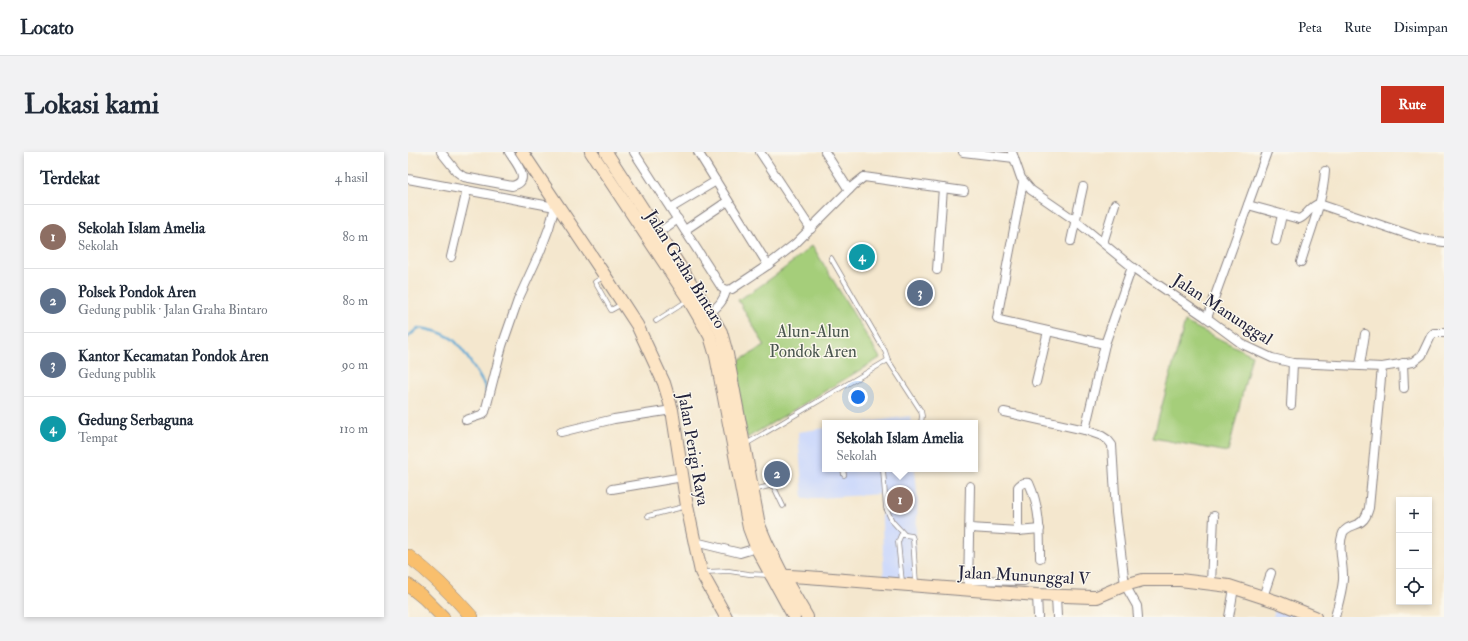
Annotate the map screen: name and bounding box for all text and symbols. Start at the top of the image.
text: Locato [20,16,74,40]
text: Peta [1298,19,1322,36]
text: Rute [1344,19,1371,36]
text: Disimpan [1393,19,1448,36]
button: Rute [1381,86,1444,123]
text: Lokasi kami [24,87,159,122]
text: Terdekat [40,168,100,189]
text: 4 hasil [335,170,368,186]
street label: Jalan Graha Bintaro [639,205,730,333]
text: Sekolah Islam Amelia [78,219,205,238]
text: 1 [51,229,55,245]
text: 80 m [342,229,368,245]
text: Sekolah [78,238,118,254]
pin: 4 [849,242,875,272]
street label: Jalan Manunggal [1167,269,1277,351]
pin: 3 [907,278,933,308]
text: Polsek Pondok Aren [78,283,196,302]
text: 2 [50,293,56,309]
text: 80 m [342,293,368,309]
text: Gedung publik · Jalan Graha Bintaro [78,302,268,318]
park label: Alun-Alun Pondok Aren [769,321,857,362]
text: Kantor Kecamatan Pondok Aren [78,347,269,366]
text: 3 [51,357,56,373]
text: 90 m [342,357,368,373]
text: Gedung publik [78,366,156,382]
your location [848,387,868,407]
street label: Jalan Perigi Raya [672,390,714,508]
text: Gedung Serbaguna [78,411,193,430]
popup [822,420,978,472]
text: 4 [49,421,57,437]
text: 110 m [339,421,368,437]
text: Sekolah Islam Amelia [836,429,964,448]
text: Tempat [78,430,118,446]
text: Sekolah [836,448,877,464]
pin: 2 [764,459,790,489]
pin: 1 [887,485,913,515]
map controls [1396,497,1432,605]
button: + [1396,497,1432,533]
button: − [1396,533,1432,569]
street label: Jalan Mununggal V [956,562,1091,590]
button: locate [1396,569,1432,605]

